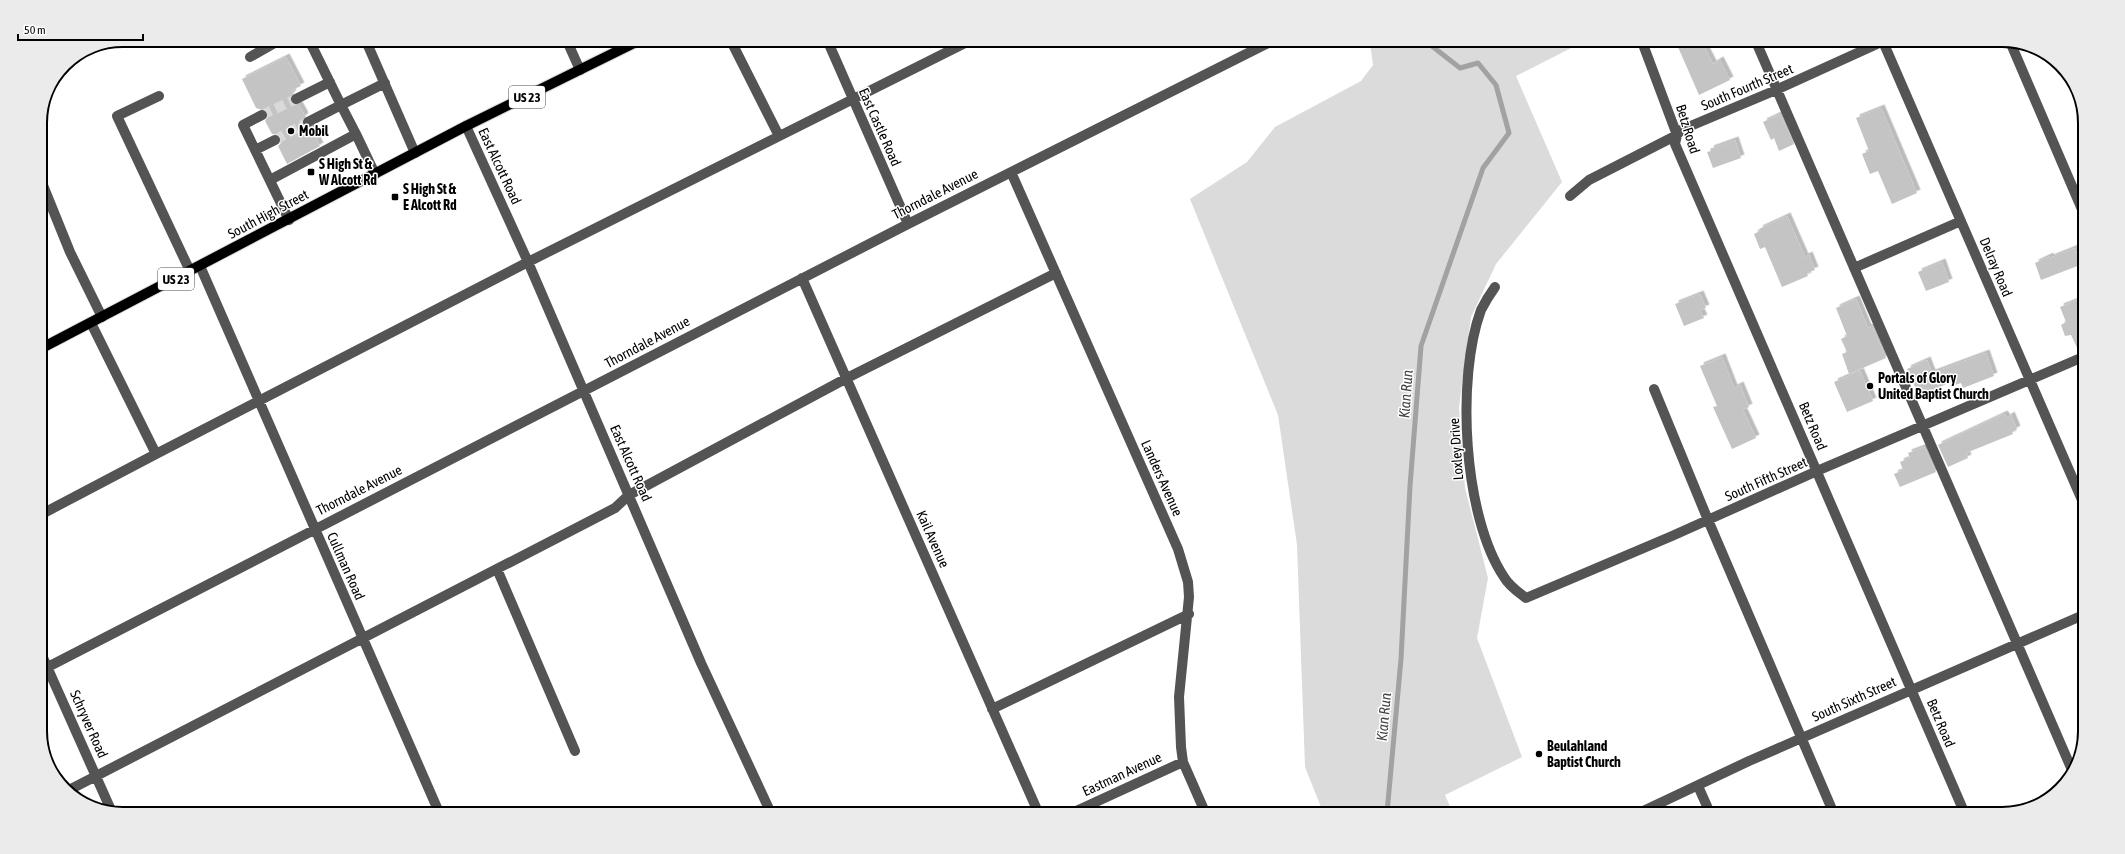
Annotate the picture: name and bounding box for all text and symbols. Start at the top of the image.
scale bar [18,16,143,42]
text: 50 m [24,23,46,37]
street label: South Fourth Street [1699,60,1795,114]
street label: East Castle Road [856,85,904,169]
road number: US 23 [509,86,545,108]
street label: Betz Road [1673,102,1703,156]
place label: Mobil [299,123,329,139]
street label: East Alcott Road [475,125,525,207]
marker: Mobil [286,126,296,136]
place label: S High St & W Alcott Rd [318,156,377,188]
street label: Thorndale Avenue [890,166,980,222]
marker: S High St & W Alcott Rd [306,167,316,177]
place label: S High St & E Alcott Rd [403,181,457,213]
street label: South High Street [225,186,311,242]
marker: S High St & E Alcott Rd [390,192,400,202]
street label: Delray Road [1976,235,2016,299]
road number: US 23 [158,268,194,290]
street label: Thorndale Avenue [602,313,692,371]
water label: Kian Run [1395,369,1416,419]
place label: Portals of Glory United Baptist Church [1878,370,1989,402]
marker: Portals of Glory United Baptist Church [1865,381,1875,391]
street label: Betz Road [1796,400,1830,452]
street label: Loxley Drive [1446,417,1466,481]
street label: East Alcott Road [607,422,655,504]
street label: Landers Avenue [1138,438,1186,518]
street label: South Fifth Street [1722,454,1810,504]
street label: Thorndale Avenue [314,462,404,518]
street label: Kail Avenue [913,508,953,570]
street label: Cullman Road [324,530,368,602]
street label: South Sixth Street [1810,673,1898,725]
street label: Schryver Road [67,688,111,760]
water label: Kian Run [1373,692,1394,742]
street label: Betz Road [1924,697,1958,749]
place label: Beulahland Baptist Church [1547,738,1621,770]
street label: Eastman Avenue [1080,749,1164,799]
marker: Beulahland Baptist Church [1534,749,1544,759]

